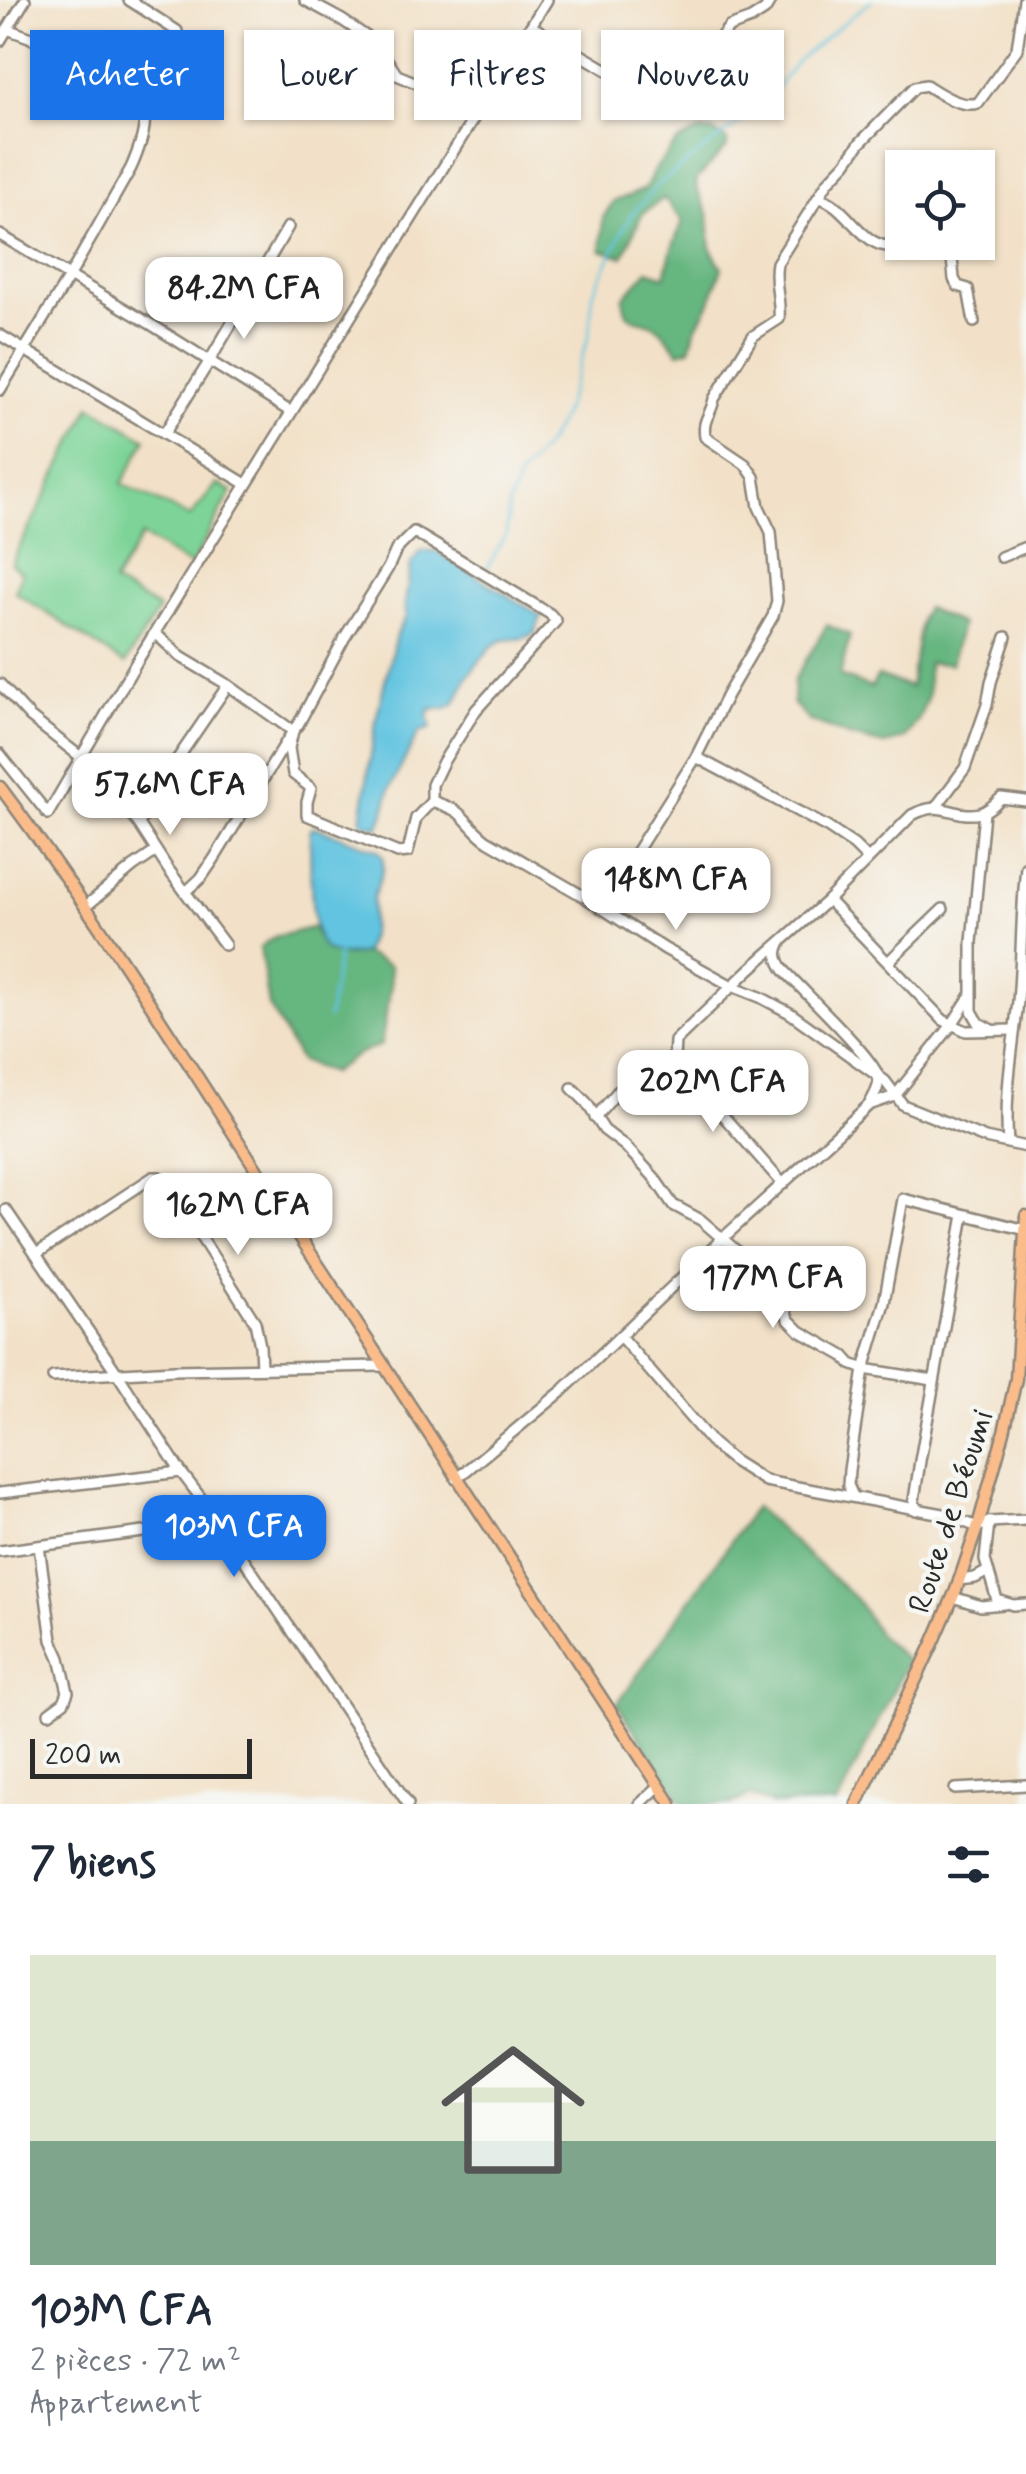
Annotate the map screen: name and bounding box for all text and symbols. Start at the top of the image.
chip: Acheter [30,30,224,120]
chip: Louer [244,30,394,120]
chip: Filtres [414,30,581,120]
chip: Nouveau [601,30,784,120]
map controls [885,150,995,260]
button: locate [885,150,995,260]
pin: 84.2M CFA [130,257,358,342]
text: 84.2M CFA [167,268,321,310]
pin: 57.6M CFA [56,753,284,838]
text: 57.6M CFA [94,764,246,806]
pin: 148M CFA [573,848,779,933]
text: 148M CFA [604,859,748,901]
pin: 202M CFA [610,1050,816,1135]
text: 202M CFA [639,1061,787,1103]
pin: 162M CFA [135,1173,341,1258]
text: 162M CFA [165,1184,311,1226]
pin: 177M CFA [670,1246,876,1331]
text: 177M CFA [702,1257,844,1299]
street label: Route de Béoumi [899,1405,1005,1619]
pin: 103M CFA [131,1495,337,1580]
text: 103M CFA [164,1506,304,1548]
scale bar [30,1734,252,1778]
text: 200 m [45,1738,121,1775]
text: 7 biens [30,1837,156,1892]
icon: filters [941,1837,996,1892]
icon: home [423,2020,603,2200]
text: 103M CFA [30,2285,213,2340]
text: 2 pièces · 72 m² [30,2340,241,2382]
text: Appartement [30,2382,203,2424]

